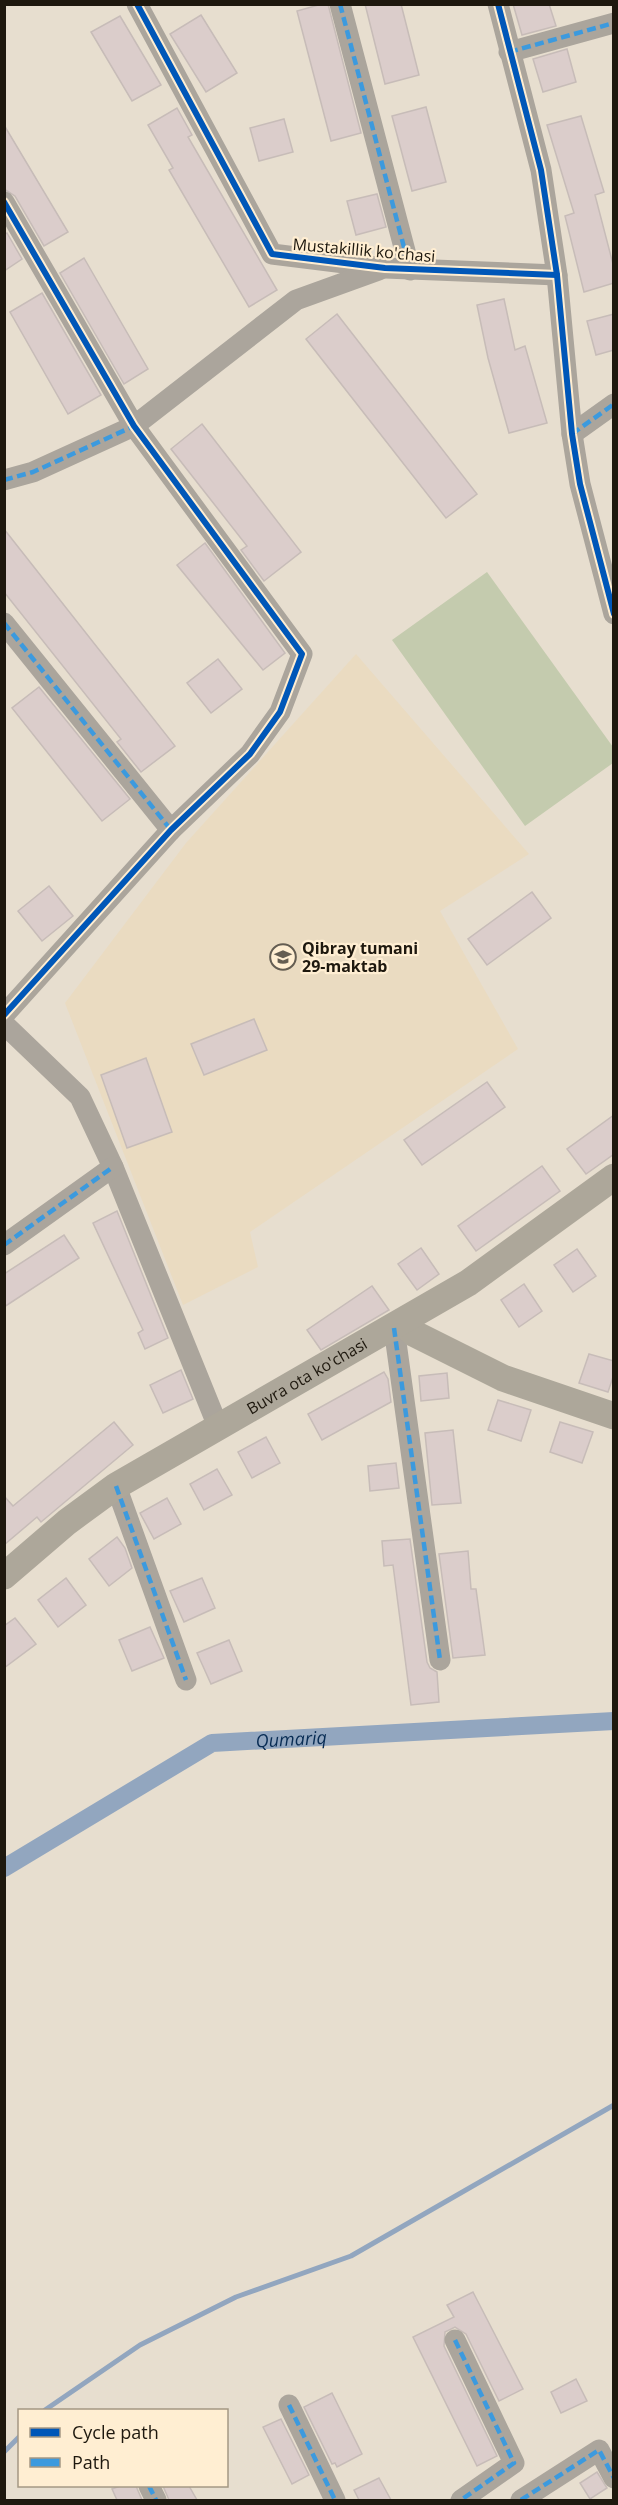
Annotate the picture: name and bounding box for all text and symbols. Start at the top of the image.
street label: Mustakillik ko'chasi [292,233,436,267]
place label: Qibray tumani 29-maktab [302,937,418,977]
school or university icon: Qibray tumani 29-maktab [268,942,298,972]
street label: Buvra ota ko'chasi [242,1333,371,1419]
water label: Qumariq [255,1725,327,1753]
legend [18,2409,228,2487]
text: Cycle path [72,2420,159,2444]
text: Path [72,2450,110,2474]

